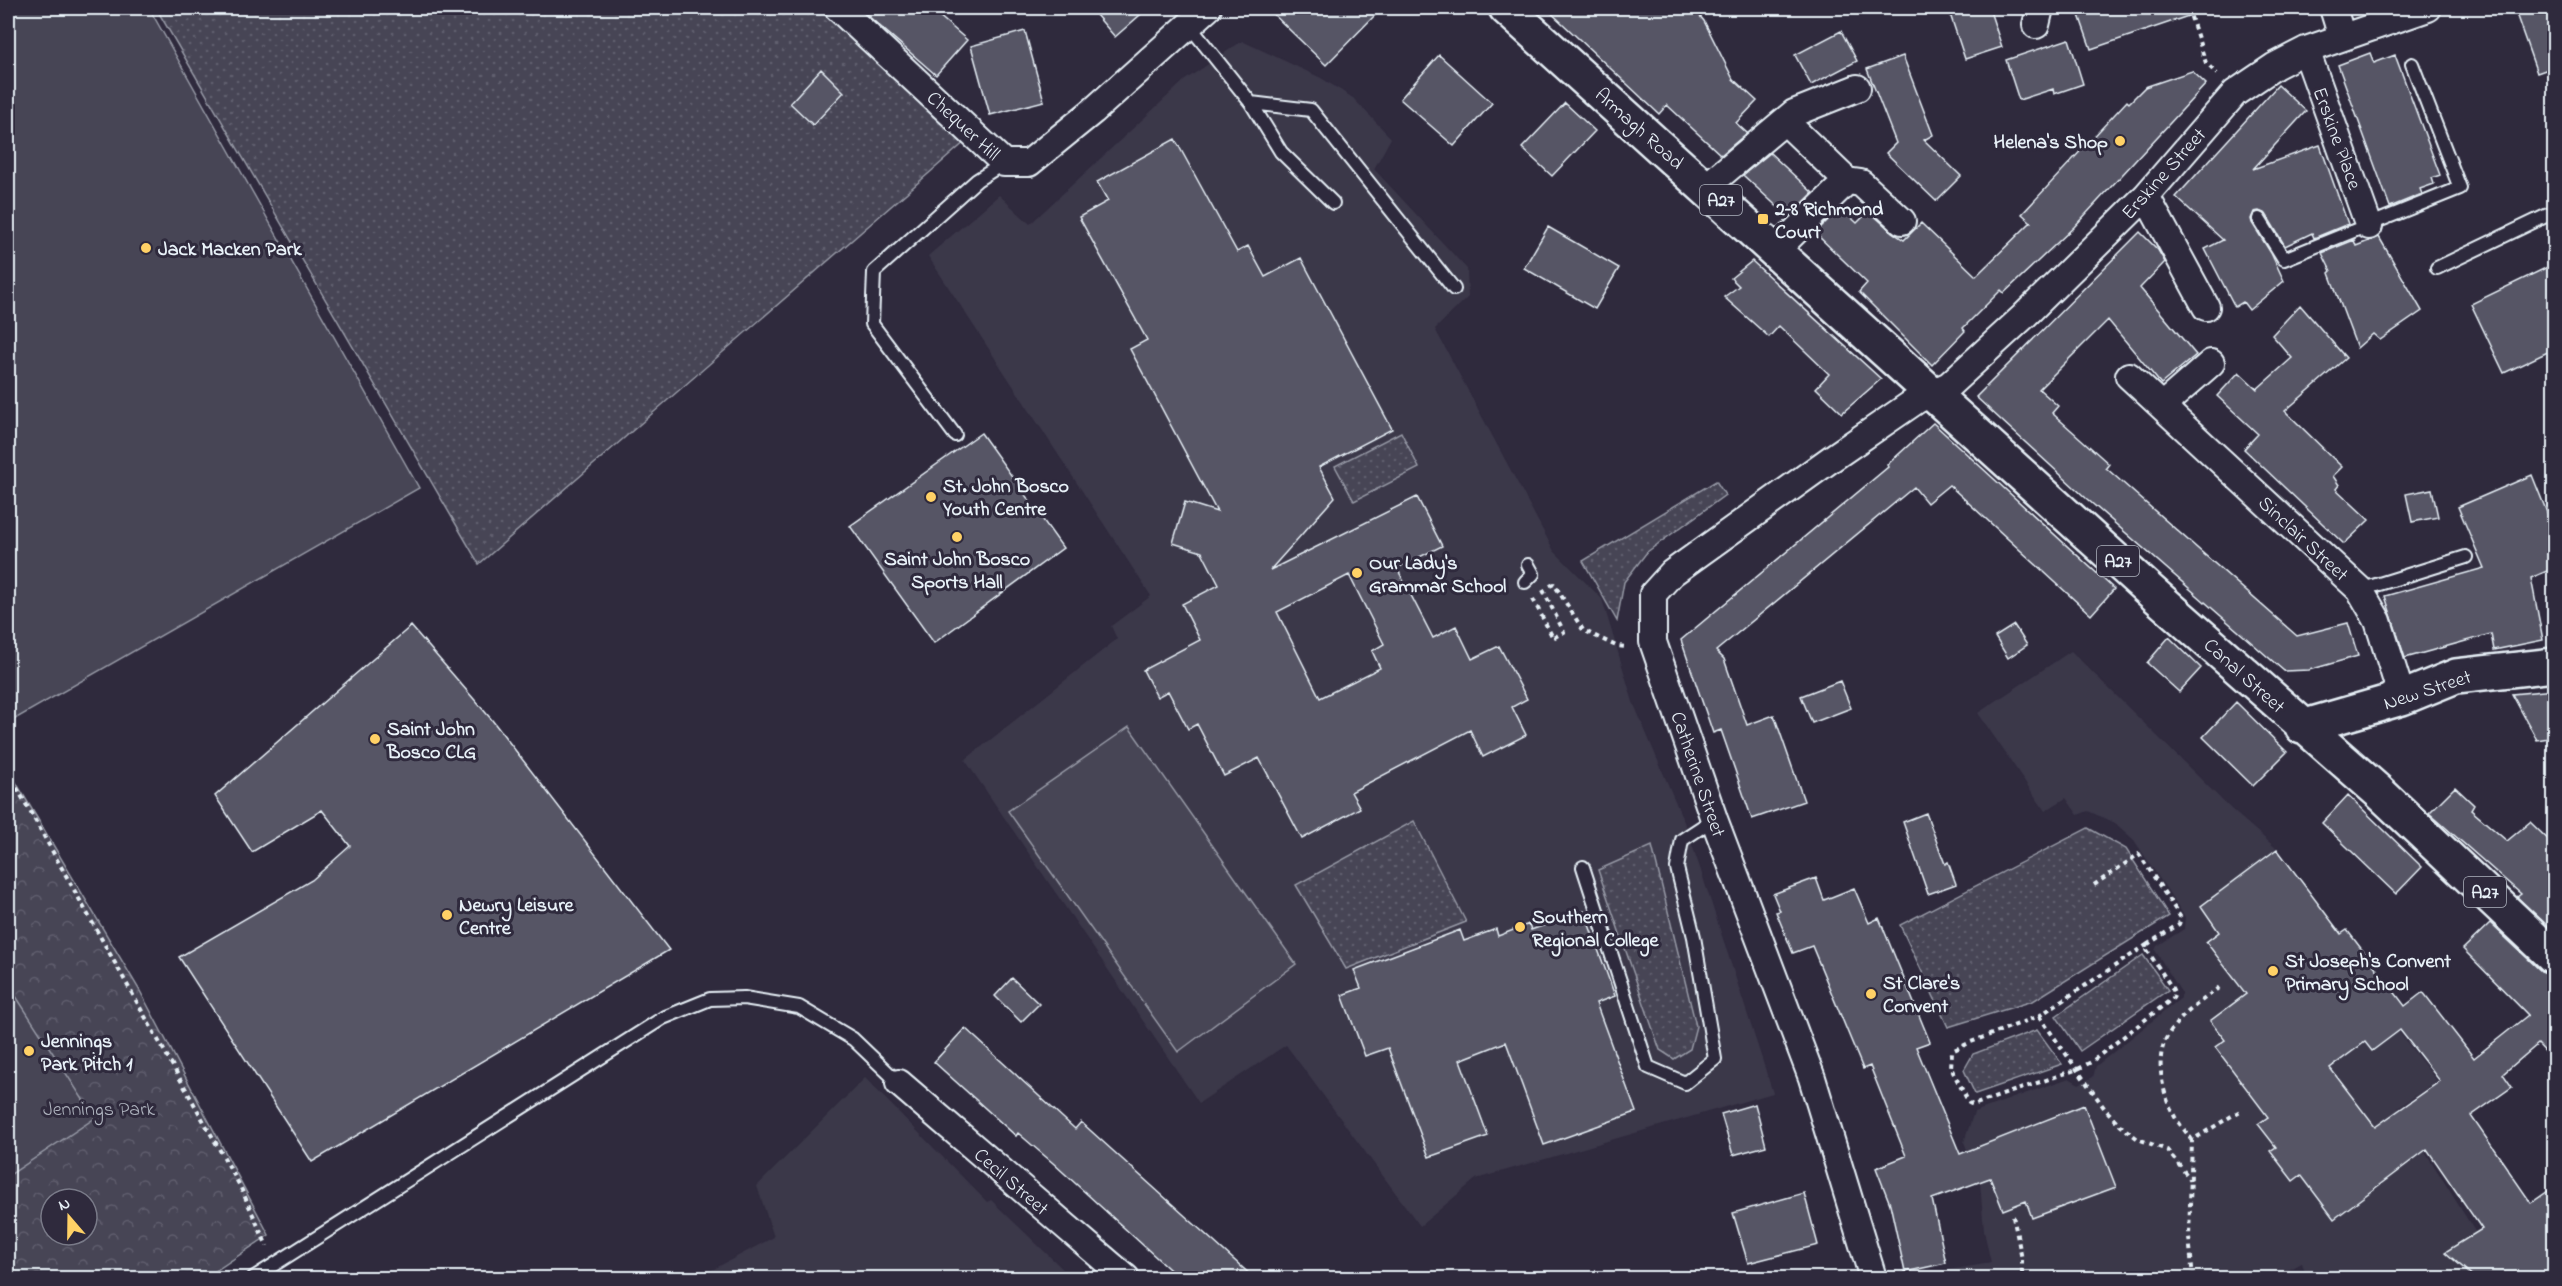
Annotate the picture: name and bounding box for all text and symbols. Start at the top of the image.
street label: Armagh Road [1587,82,1689,179]
street label: Erskine Place [2304,84,2368,194]
street label: Chequer Hill [919,85,1006,169]
street label: Erskine Street [2116,122,2214,227]
place label: Helena's Shop [1994,129,2108,158]
marker: Helena's Shop [2113,134,2127,148]
road number: A27 [1700,185,1742,215]
place label: 2–8 Richmond Court [1774,196,1884,248]
marker: 2–8 Richmond Court [1756,212,1770,226]
place label: Jack Macken Park [158,236,303,265]
marker: Jack Macken Park [139,241,153,255]
place label: St. John Bosco Youth Centre [942,473,1069,525]
marker: St. John Bosco Youth Centre [924,490,938,504]
street label: Sinclair Street [2251,490,2354,590]
marker: Saint John Bosco Sports Hall [950,530,964,544]
place label: Saint John Bosco Sports Hall [884,546,1030,598]
road number: A27 [2097,546,2139,576]
place label: Our Lady's Grammar School [1369,550,1506,602]
marker: Our Lady's Grammar School [1350,566,1364,580]
street label: Canal Street [2196,632,2291,722]
street label: New Street [2380,663,2476,719]
street label: Catherine Street [1662,708,1732,842]
place label: Saint John Bosco CLG [386,716,477,768]
marker: Saint John Bosco CLG [368,732,382,746]
road number: A27 [2464,877,2506,907]
place label: Newry Leisure Centre [459,892,575,944]
place label: Southern Regional College [1532,904,1659,957]
marker: Newry Leisure Centre [440,908,454,922]
marker: Southern Regional College [1513,920,1527,934]
place label: St Joseph's Convent Primary School [2285,948,2451,1001]
marker: St Joseph's Convent Primary School [2266,964,2280,978]
place label: St Clare's Convent [1883,970,1960,1022]
marker: St Clare's Convent [1864,987,1878,1001]
place label: Jennings Park Pitch 1 [41,1028,133,1080]
marker: Jennings Park Pitch 1 [22,1044,36,1058]
park label: Jennings Park [43,1096,155,1126]
street label: Cecil Street [966,1142,1054,1224]
north arrow [39,1187,99,1247]
text: N [55,1192,74,1218]

